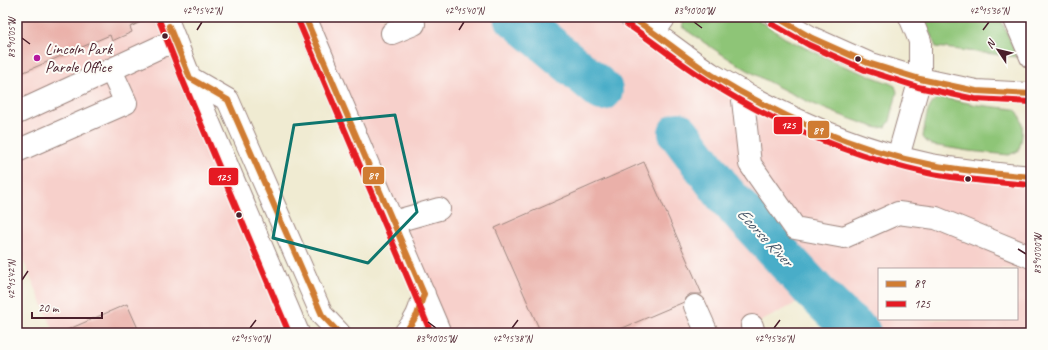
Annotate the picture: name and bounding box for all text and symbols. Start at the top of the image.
text: 42°15'42"N [182,4,224,17]
text: 42°15'40"N [444,4,486,17]
text: 83°10'00"W [674,4,716,17]
text: 42°15'36"N [969,4,1011,17]
text: 83°10'05"W [5,16,18,58]
north arrow [978,30,1018,70]
unlabelled marker [160,31,170,41]
text: N [982,36,999,51]
place label: Lincoln Park Parole Office [45,39,113,77]
marker: Lincoln Park Parole Office [32,53,42,63]
unlabelled marker [853,54,863,64]
line badge: 125 [773,116,803,135]
text: 125 [781,118,797,132]
line badge: 89 [807,120,830,139]
text: 89 [813,123,824,137]
line badge: 89 [362,166,385,185]
line badge: 125 [208,167,239,186]
text: 89 [368,168,379,182]
text: 125 [216,170,232,184]
unlabelled marker [963,174,973,184]
water label: Ecorse River [733,203,799,273]
unlabelled marker [234,210,244,220]
text: 83°10'00"W [1031,232,1044,274]
text: 42°15'42"N [5,258,18,300]
legend [878,268,1018,320]
text: 89 [914,276,926,292]
scale bar [32,294,102,320]
text: 125 [914,296,931,312]
text: 20 m [38,300,60,316]
text: 42°15'40"N [230,332,272,345]
text: 83°10'05"W [416,332,458,345]
text: 42°15'38"N [492,332,534,345]
text: 42°15'36"N [754,332,796,345]

